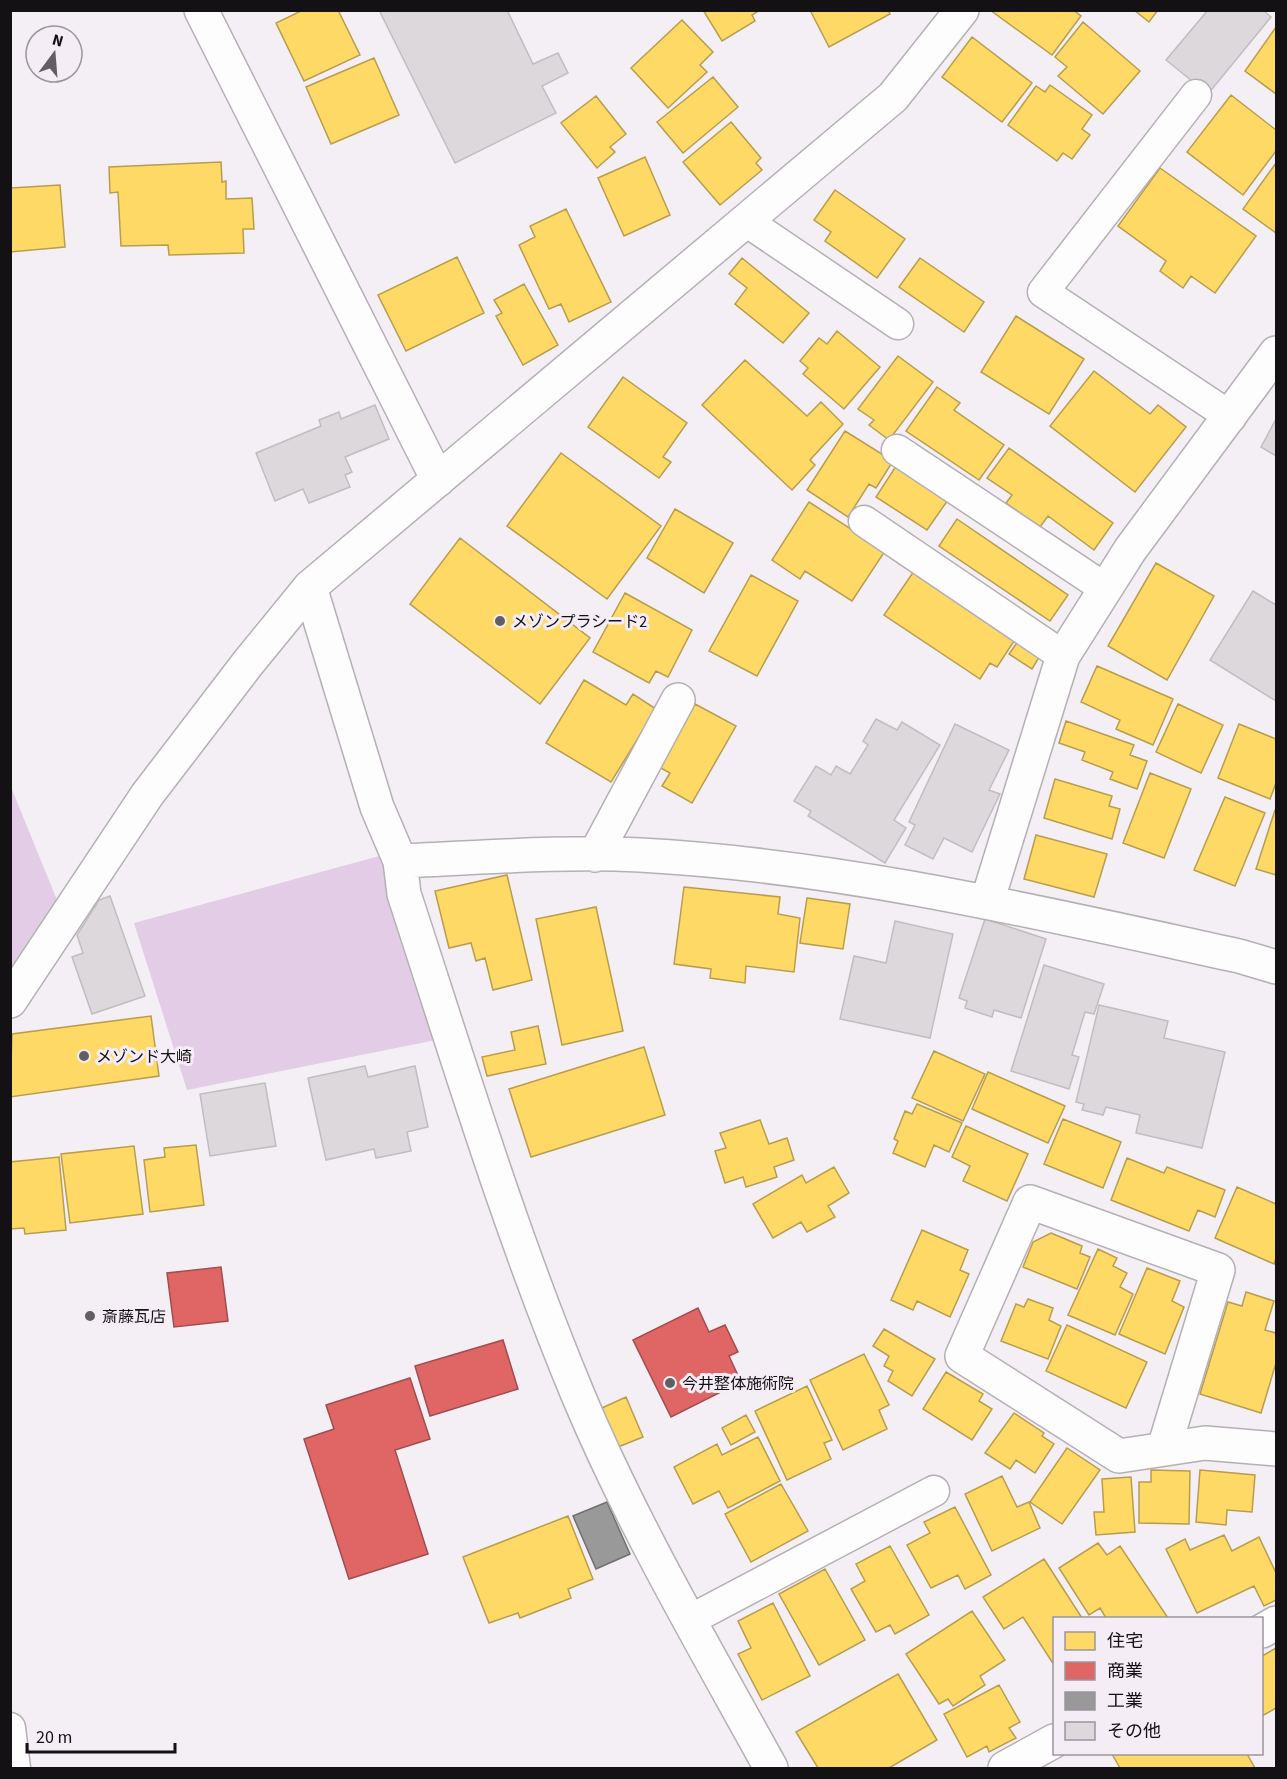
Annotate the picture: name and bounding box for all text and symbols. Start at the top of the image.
north arrow [24,24,84,84]
text: N [50,29,66,53]
place label: メゾンプラシード2 [512,611,647,633]
marker: メゾンプラシード2 [493,614,507,628]
place label: メゾンド大崎 [96,1046,192,1068]
marker: メゾンド大崎 [77,1049,91,1063]
place label: 斎藤瓦店 [102,1306,166,1328]
marker: 斎藤瓦店 [83,1309,97,1323]
place label: 今井整体施術院 [682,1373,794,1395]
marker: 今井整体施術院 [663,1376,677,1390]
legend [1053,1617,1263,1755]
text: 住宅 [1107,1629,1143,1654]
text: 商業 [1107,1659,1143,1684]
text: 工業 [1107,1689,1143,1714]
scale bar [27,1716,176,1754]
text: その他 [1107,1719,1161,1744]
text: 20 m [36,1725,72,1750]

